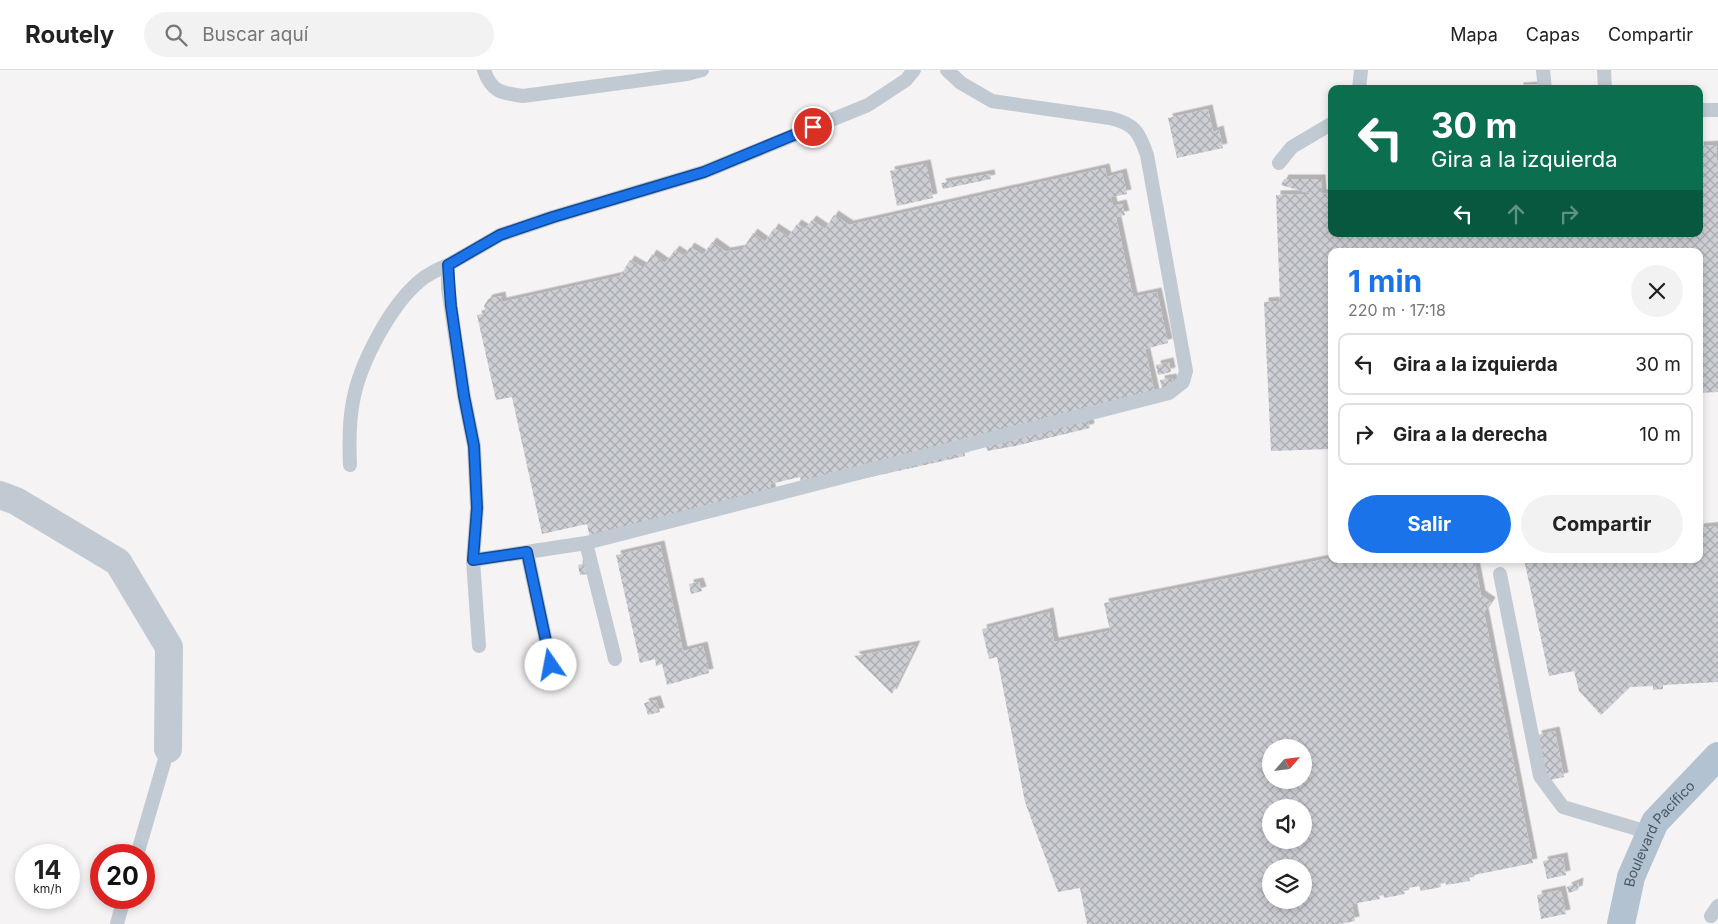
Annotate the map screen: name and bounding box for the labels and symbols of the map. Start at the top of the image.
pin [792,106,834,148]
position arrow [524,638,576,690]
north arrow [1262,739,1312,789]
street label: Boulevard Pacífico [1620,777,1698,888]
speed limit sign: 20 [90,844,155,909]

